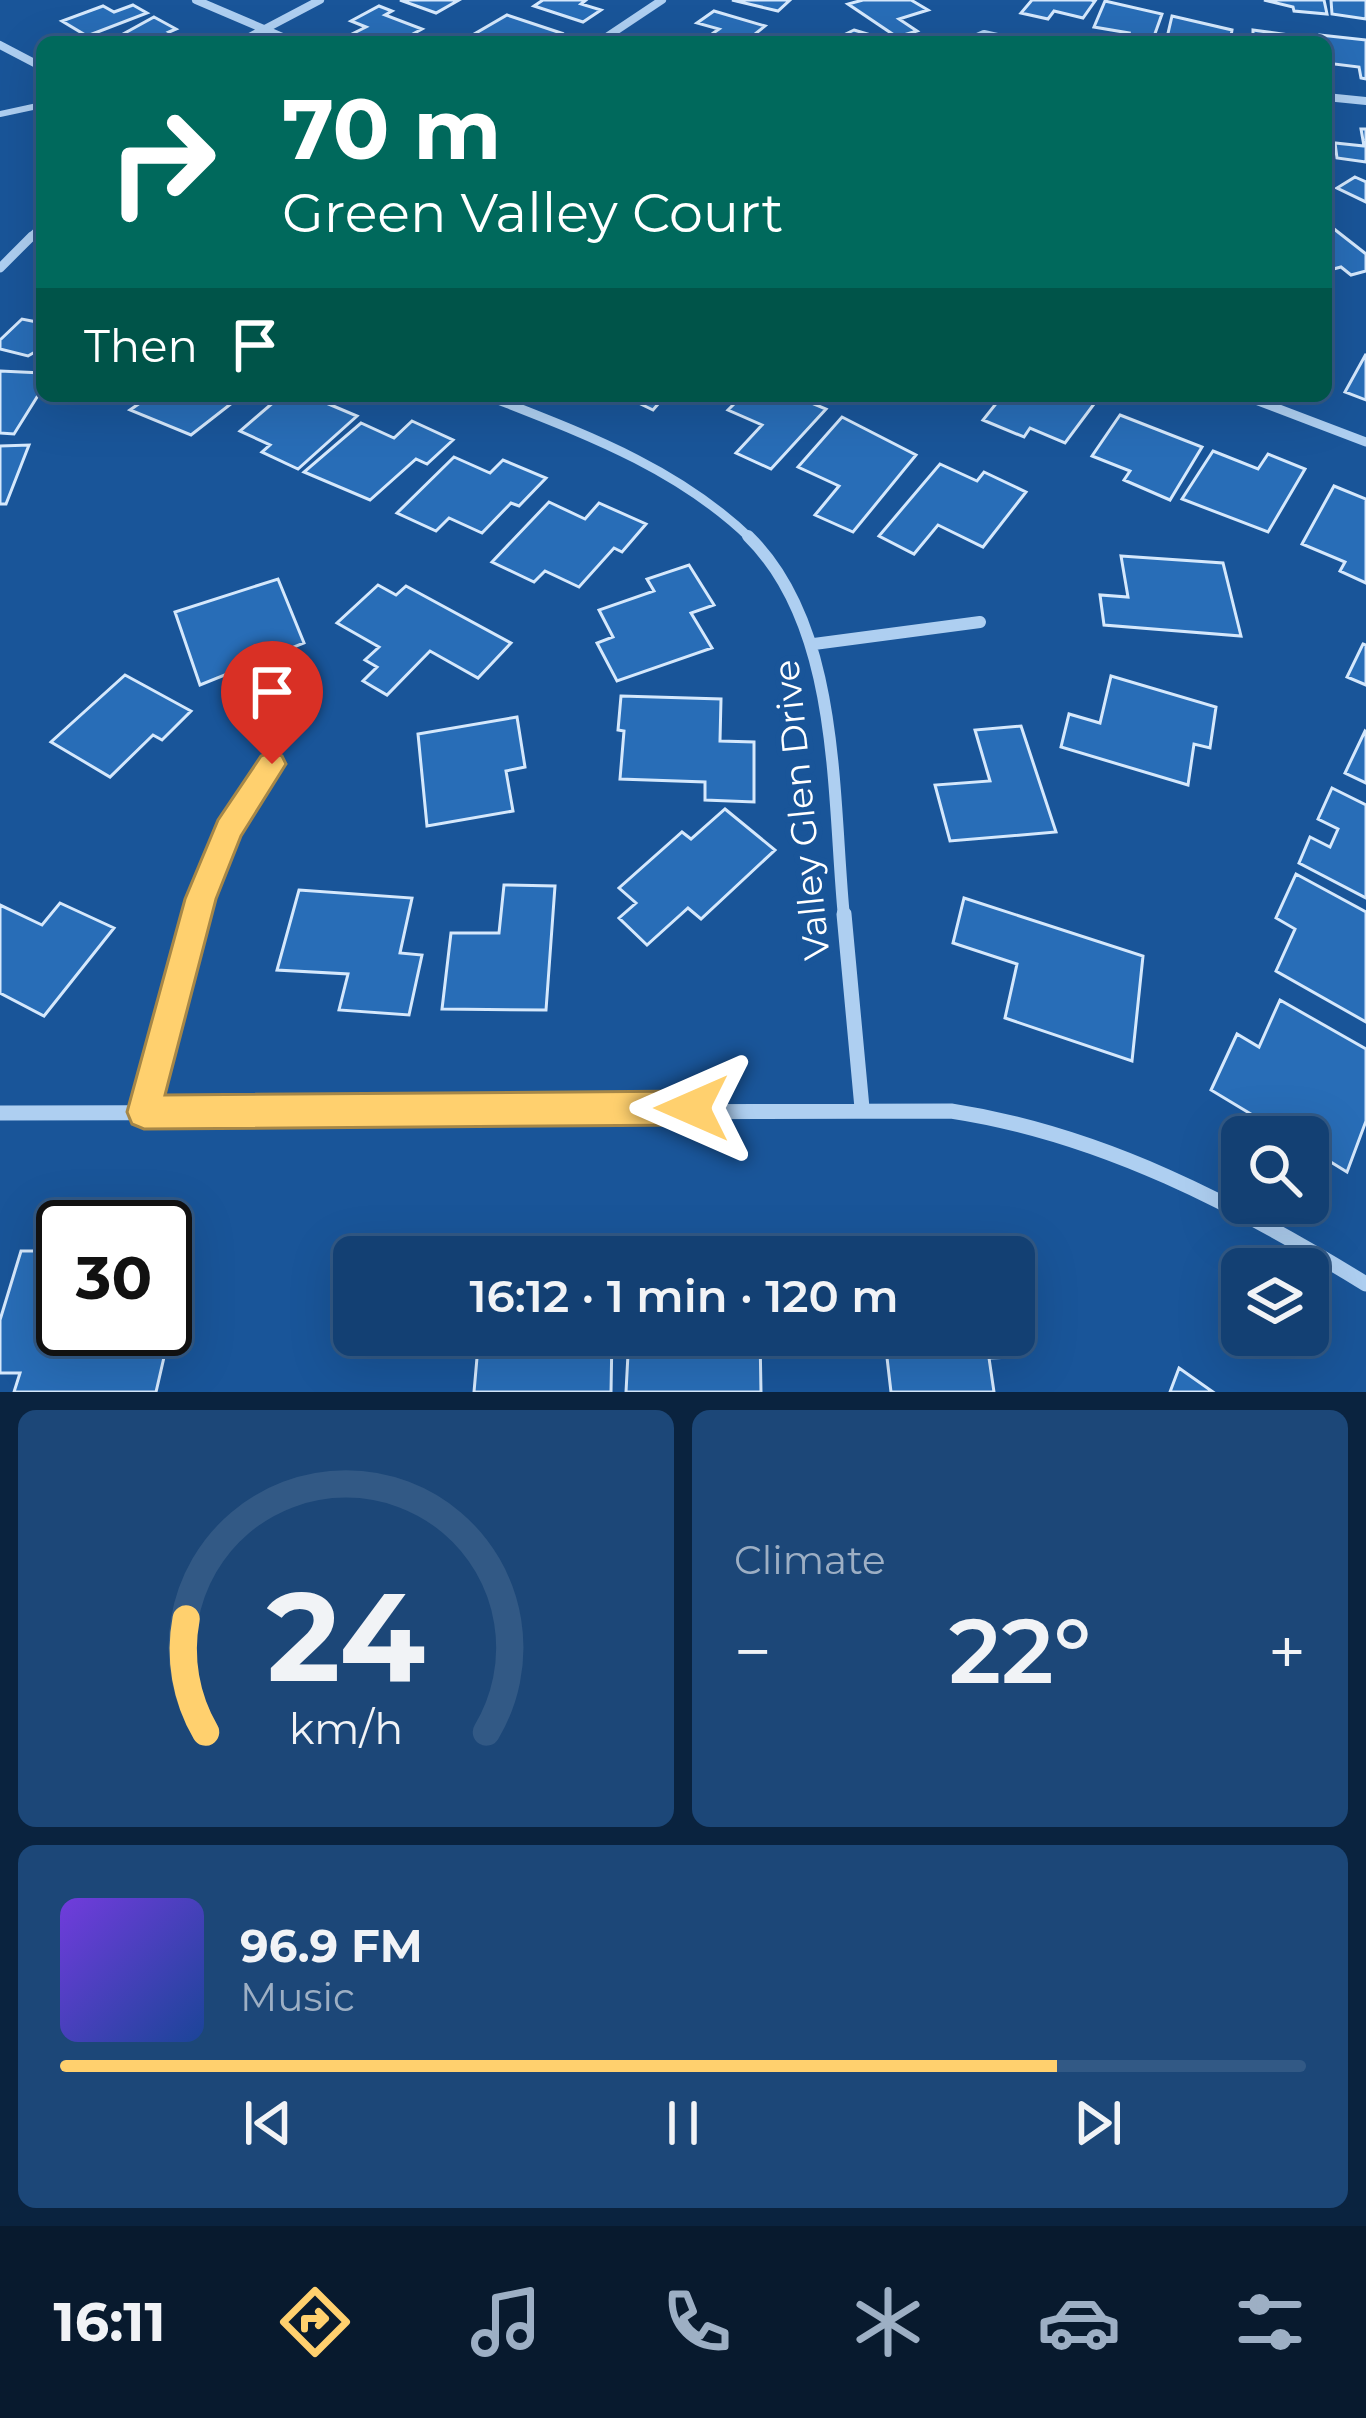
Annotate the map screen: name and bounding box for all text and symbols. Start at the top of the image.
text: 70 m [282,78,501,180]
icon: right [84,84,240,240]
text: Green Valley Court [282,180,784,246]
icon: arrive [222,312,288,378]
text: Then [84,318,198,373]
pin [221,641,323,764]
street label: Valley Glen Drive [763,658,839,962]
icon: arrive [239,659,305,725]
position arrow [629,1045,755,1171]
map controls [1221,1116,1329,1356]
button: search [1221,1116,1329,1224]
speed limit sign: 30 [36,1200,192,1356]
button: layers [1221,1248,1329,1356]
text: 16:12 · 1 min · 120 m [469,1268,899,1323]
text: Climate [734,1536,886,1584]
text: 24 [267,1560,425,1712]
text: 22° [949,1596,1091,1706]
text: − [734,1611,772,1692]
text: + [1268,1611,1306,1692]
text: km/h [289,1701,403,1754]
text: 96.9 FM [240,1918,423,1973]
text: Music [240,1973,355,2021]
icon: previous [235,2090,301,2156]
icon: pause [650,2090,716,2156]
icon: next [1065,2090,1131,2156]
icon: directions [273,2280,357,2364]
icon: music [464,2280,548,2364]
icon: phone [655,2280,739,2364]
icon: climate [846,2280,930,2364]
icon: car [1037,2280,1121,2364]
icon: filters [1228,2280,1312,2364]
text: 16:11 [54,2289,166,2355]

